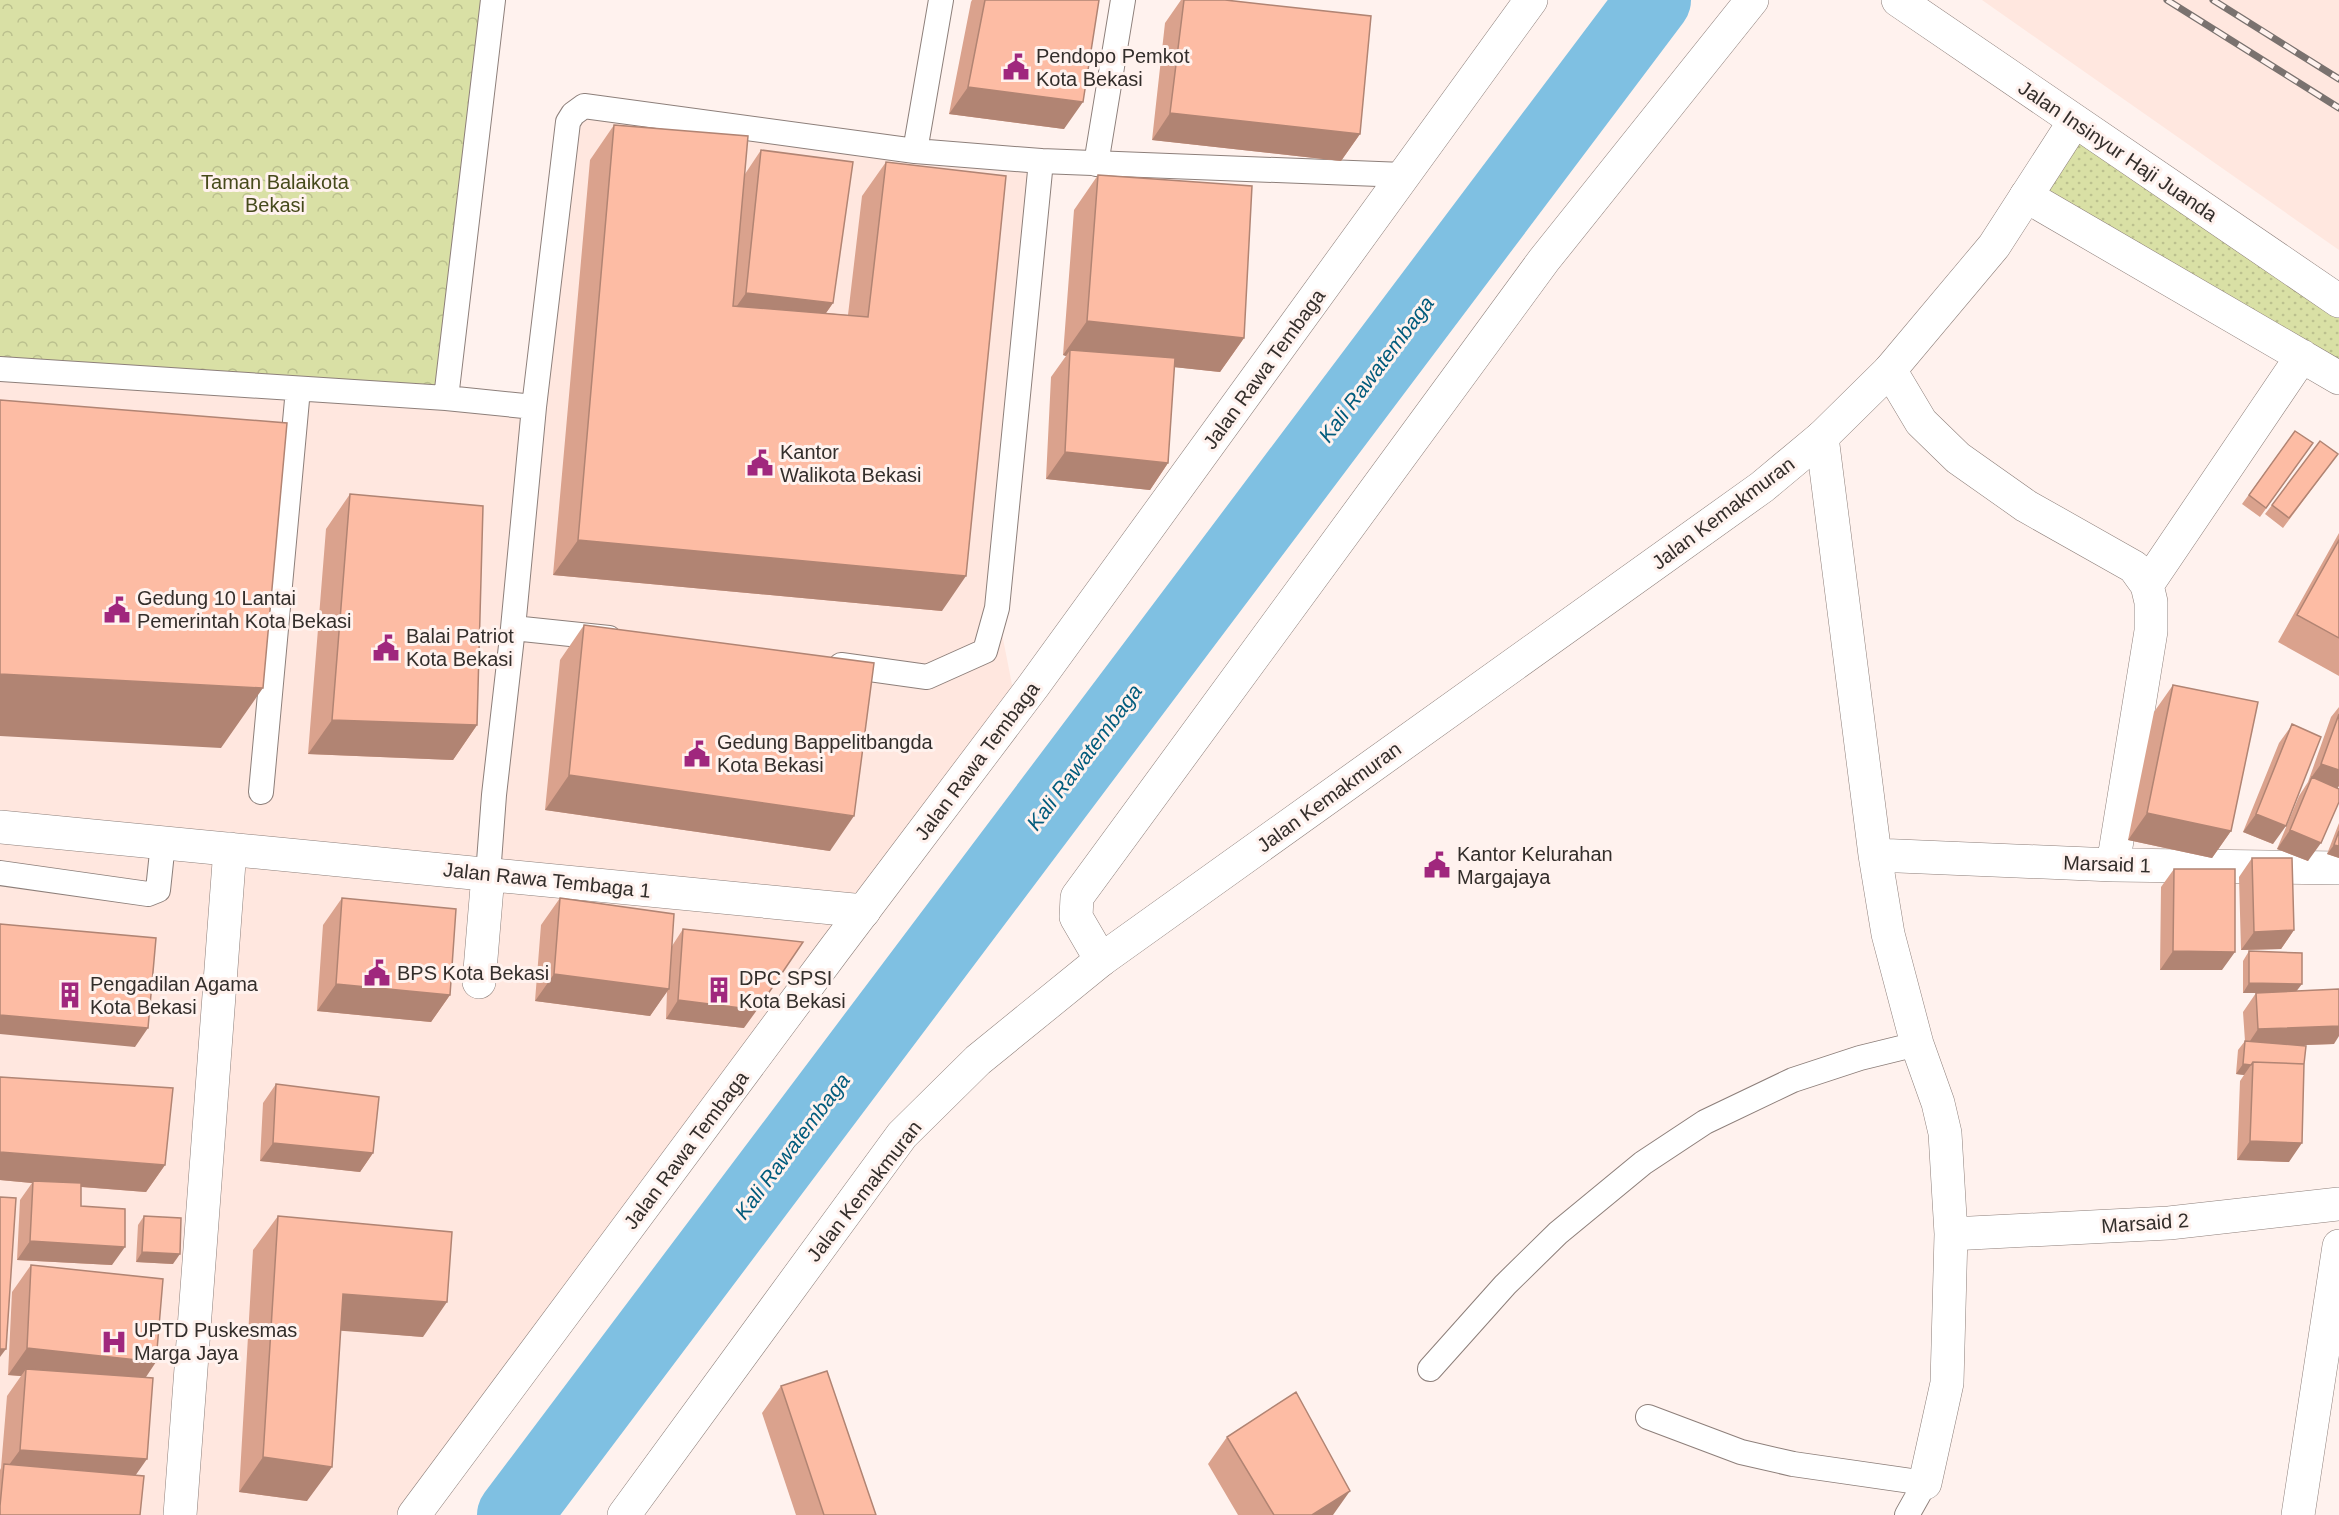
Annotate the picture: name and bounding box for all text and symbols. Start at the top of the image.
place label: Pendopo Pemkot Kota Bekasi [1036,45,1190,90]
public building icon: Pendopo Pemkot Kota Bekasi [1001,52,1031,82]
street label: Jalan Insinyur Haji Juanda [2015,76,2222,226]
park label: Taman Balaikota Bekasi [201,171,350,216]
street label: Jalan Rawa Tembaga [1199,284,1330,453]
water label: Kali Rawatembaga [1314,292,1438,446]
place label: Kantor Walikota Bekasi [780,441,922,486]
public building icon: Kantor Walikota Bekasi [745,448,775,478]
street label: Jalan Kemakmuran [1648,452,1798,574]
place label: Gedung 10 Lantai Pemerintah Kota Bekasi [137,587,352,632]
public building icon: Gedung 10 Lantai Pemerintah Kota Bekasi [102,595,132,625]
place label: Balai Patriot Kota Bekasi [406,625,514,670]
public building icon: Balai Patriot Kota Bekasi [371,633,401,663]
street label: Jalan Rawa Tembaga [910,677,1044,844]
water label: Kali Rawatembaga [1022,680,1146,834]
place label: Gedung Bappelitbangda Kota Bekasi [717,731,934,776]
street label: Jalan Kemakmuran [1253,737,1405,857]
public building icon: Gedung Bappelitbangda Kota Bekasi [682,739,712,769]
place label: Kantor Kelurahan Margajaya [1457,843,1613,888]
public building icon: Kantor Kelurahan Margajaya [1422,850,1452,880]
street label: Marsaid 1 [2063,851,2151,877]
street label: Jalan Rawa Tembaga 1 [442,858,652,902]
public building icon: BPS Kota Bekasi [362,958,392,988]
place label: BPS Kota Bekasi [397,962,549,984]
place label: DPC SPSI Kota Bekasi [739,967,846,1012]
place label: Pengadilan Agama Kota Bekasi [90,973,259,1018]
building icon: DPC SPSI Kota Bekasi [704,975,734,1005]
building icon: Pengadilan Agama Kota Bekasi [55,980,85,1010]
street label: Jalan Rawa Tembaga [619,1066,753,1233]
water label: Kali Rawatembaga [730,1069,854,1223]
street label: Jalan Kemakmuran [802,1116,926,1266]
street label: Marsaid 2 [2100,1209,2190,1237]
place label: UPTD Puskesmas Marga Jaya [134,1319,297,1364]
hospital icon: UPTD Puskesmas Marga Jaya [99,1327,129,1357]

